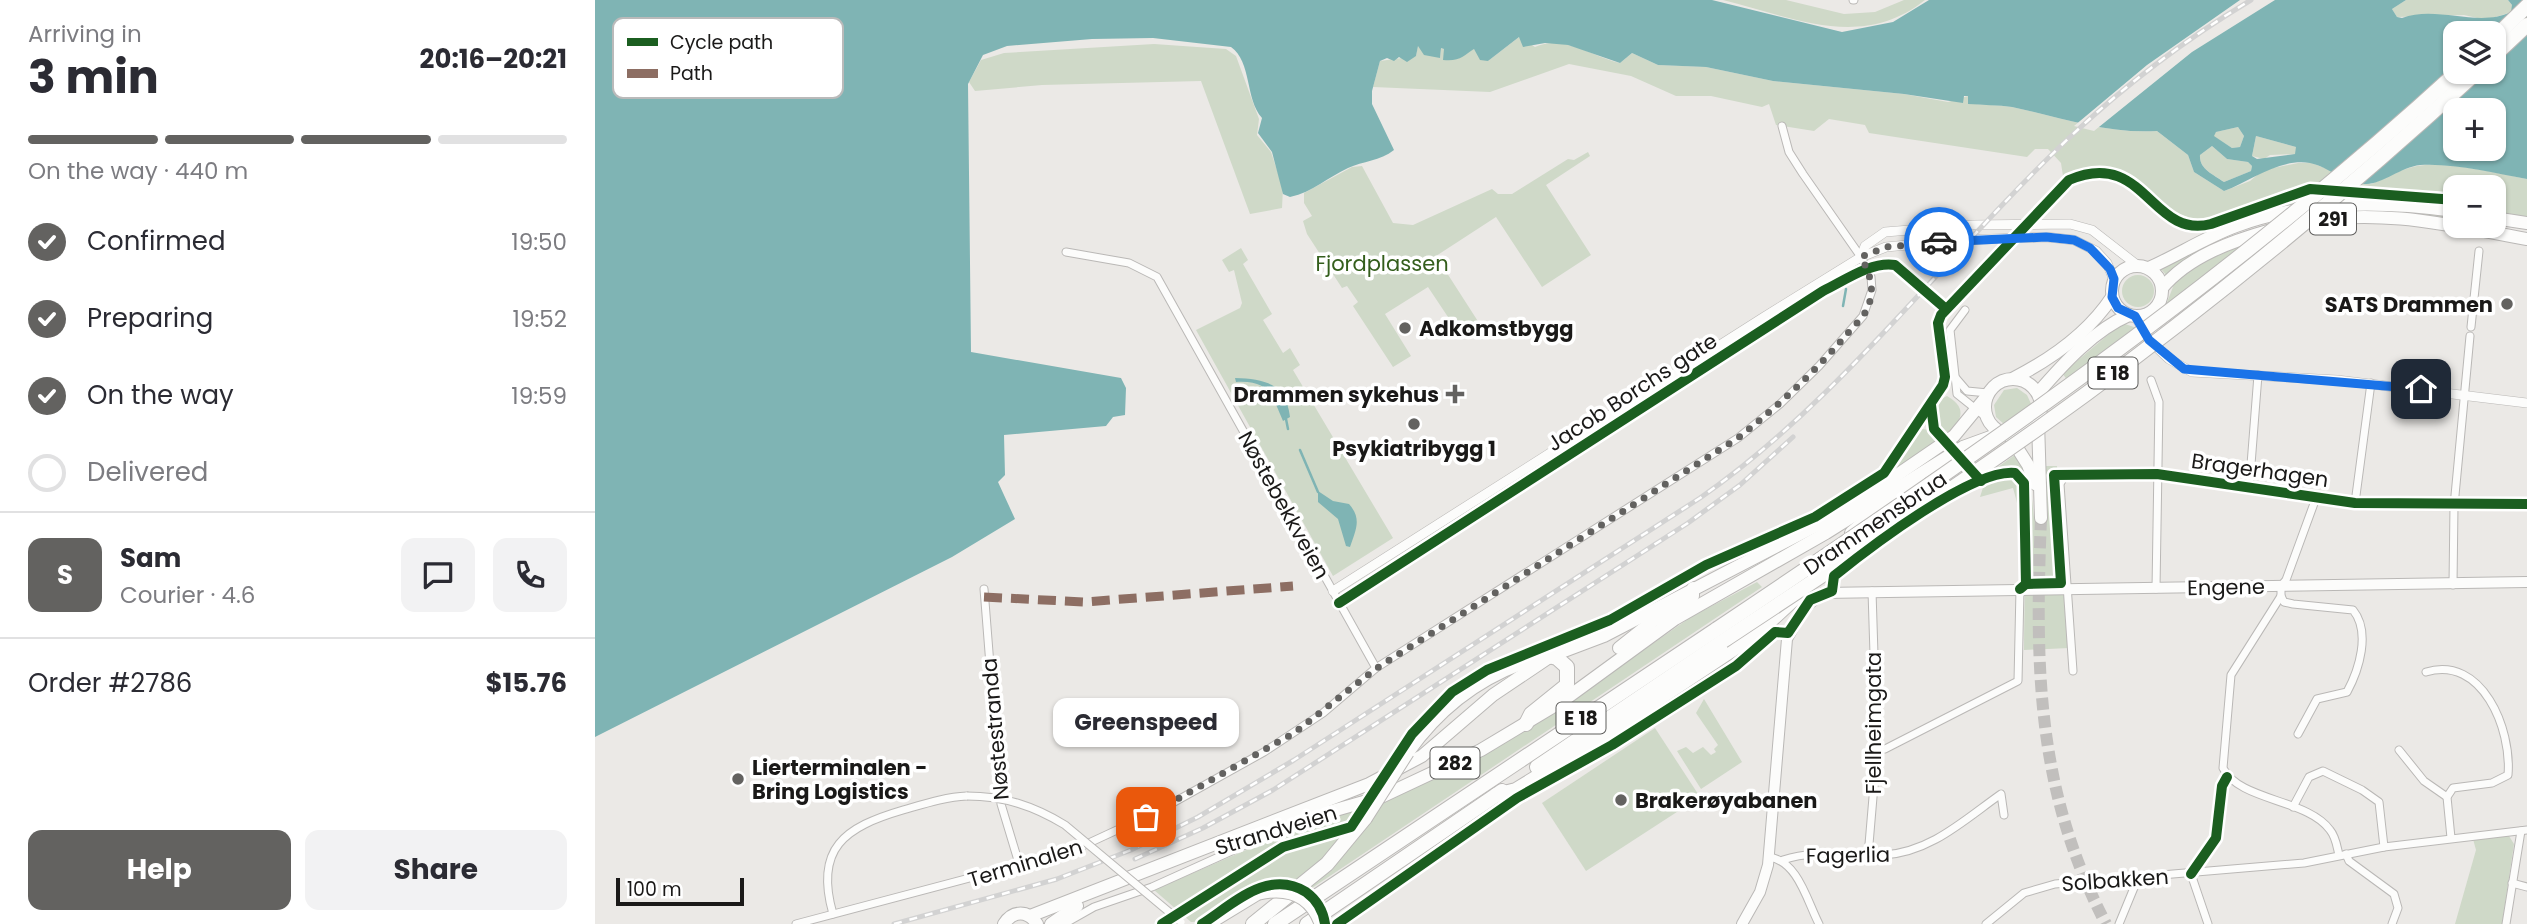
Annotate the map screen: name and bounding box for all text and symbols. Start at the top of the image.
text: Arriving in [28,18,142,50]
legend [613,18,843,98]
map controls [2443,21,2506,238]
button: layers [2443,21,2506,84]
text: Cycle path [670,29,773,56]
text: 20:16–20:21 [420,41,567,77]
text: 3 min [28,45,159,109]
text: Path [670,60,713,87]
button: + [2443,98,2506,161]
text: On the way · 440 m [28,155,248,187]
button: − [2443,175,2506,238]
road number: 291 [2310,204,2356,234]
courier [1904,207,1974,277]
icon: check [28,223,66,261]
text: Confirmed [87,223,225,259]
icon: car [1920,223,1958,261]
text: 19:50 [511,226,567,258]
park label: Fjordplassen [1315,249,1449,278]
place label: SATS Drammen [2325,290,2493,319]
marker: SATS Drammen [2499,296,2515,312]
icon: check [28,300,66,338]
text: Preparing [87,300,213,336]
text: 19:52 [513,303,567,335]
place label: Adkomstbygg [1419,314,1574,343]
marker: Adkomstbygg [1397,320,1413,336]
street label: Jacob Borchs gate [1541,326,1723,458]
road number: E 18 [2089,358,2137,388]
pin [2391,359,2451,419]
icon: home [2402,370,2440,408]
icon: check [28,377,66,415]
text: On the way [87,377,234,413]
text: 19:59 [511,380,567,412]
place label: Drammen sykehus [1234,380,1439,409]
marker: Drammen sykehus [1445,384,1465,404]
marker: Psykiatribygg 1 [1406,416,1422,432]
street label: Nøstebekkveien [1231,426,1337,584]
place label: Psykiatribygg 1 [1332,434,1496,463]
street label: Bragerhagen [2190,446,2330,494]
text: Delivered [87,454,208,490]
street label: Drammensbrua [1798,464,1952,582]
button: chat [401,538,475,612]
button: phone [493,538,567,612]
text: Sam [120,540,181,576]
text: S [57,557,73,593]
street label: Engene [2187,572,2265,602]
text: Courier · 4.6 [120,579,255,611]
street label: Fjellheimgata [1859,652,1888,794]
street label: Nøstestranda [974,657,1016,801]
text: Order #2786 [28,665,192,701]
text: $15.76 [485,665,567,701]
callout: Greenspeed [1053,698,1239,747]
road number: E 18 [1557,702,1605,734]
text: Greenspeed [1074,706,1218,738]
road number: 282 [1431,748,1479,778]
place label: Lierterminalen - Bring Logistics [752,753,927,806]
marker: Lierterminalen - Bring Logistics [730,771,746,787]
place label: Brakerøyabanen [1635,786,1818,815]
pin [1116,787,1176,847]
marker: Brakerøyabanen [1613,792,1629,808]
icon: bag [1127,798,1165,836]
street label: Strandveien [1211,798,1341,862]
button: Help [28,830,291,910]
button: Share [305,830,567,910]
street label: Terminalen [964,832,1086,894]
street label: Fagerlia [1806,840,1890,870]
street label: Solbakken [2060,862,2170,898]
scale bar [616,875,744,907]
text: 100 m [627,876,682,903]

